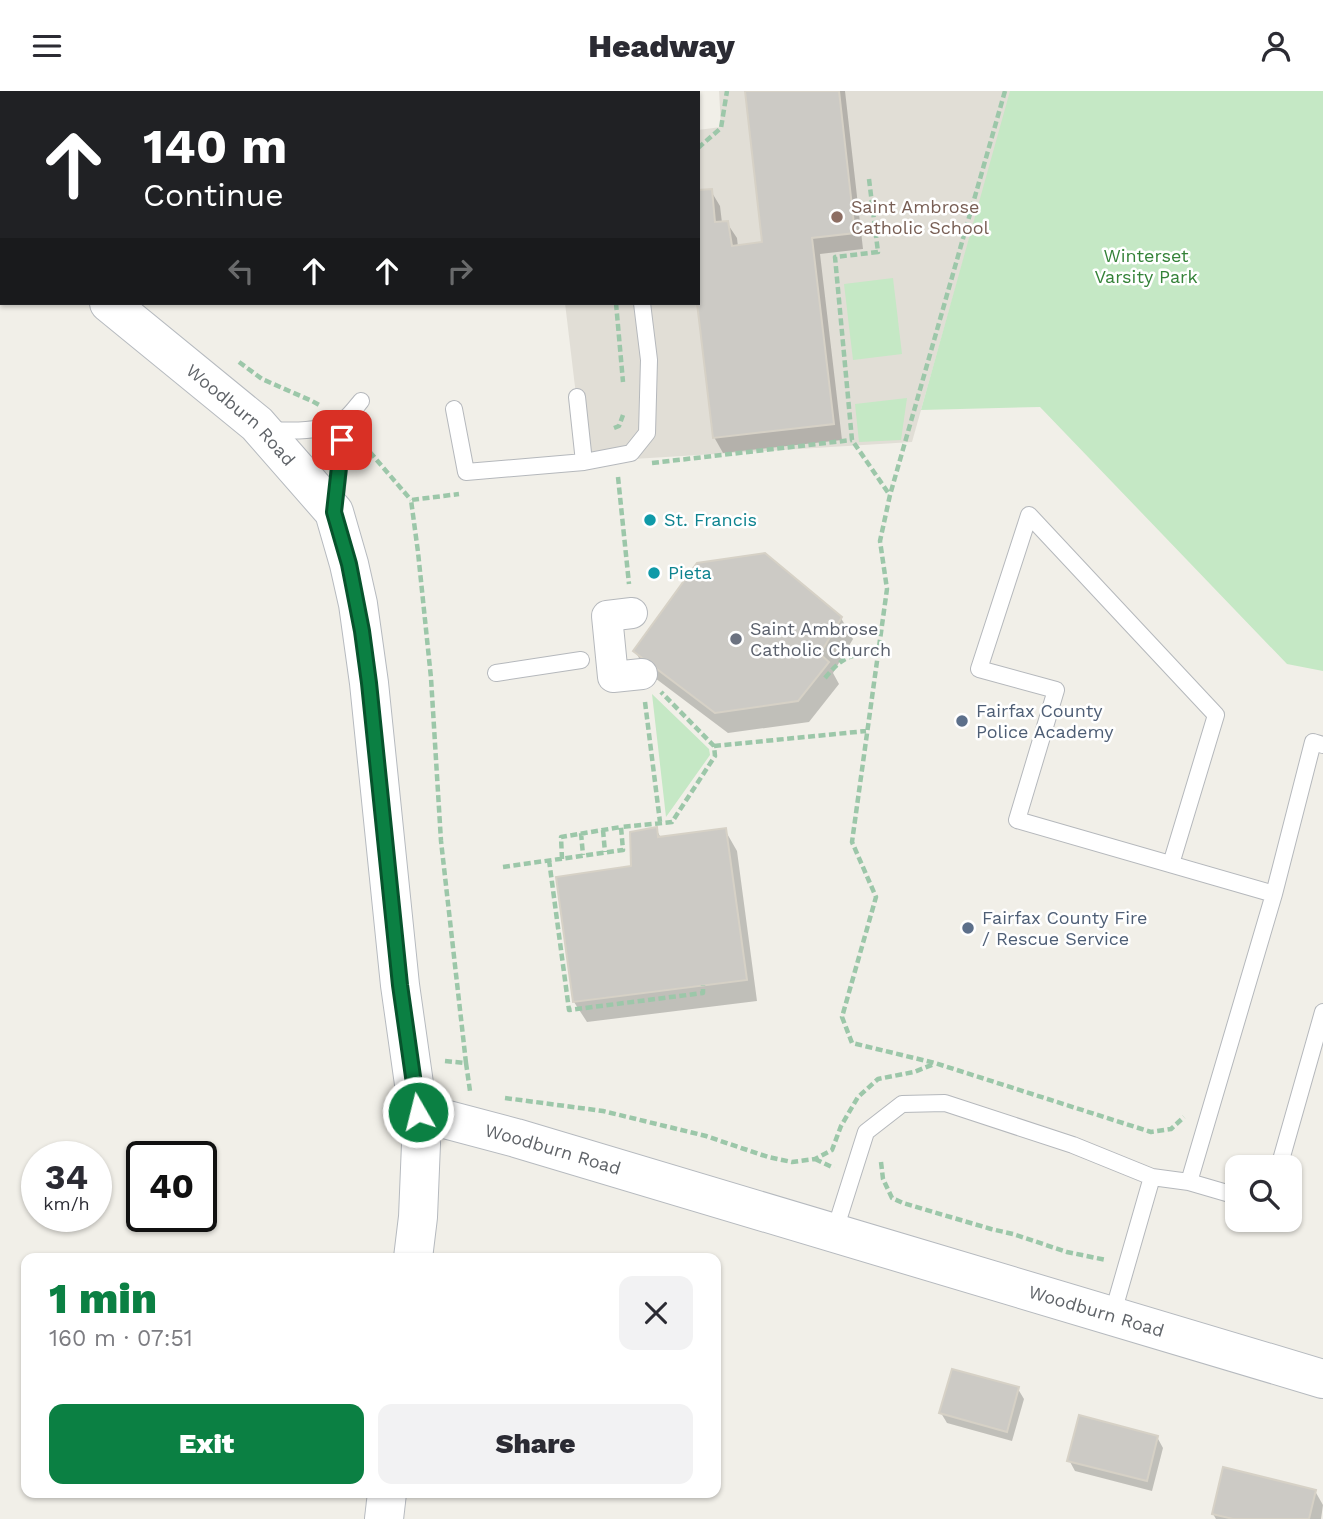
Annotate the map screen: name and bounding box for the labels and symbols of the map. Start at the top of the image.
place label: Saint Ambrose Catholic School [851,196,990,238]
marker: Saint Ambrose Catholic School [829,209,845,225]
park label: Winterset Varsity Park [1094,245,1198,287]
street label: Woodburn Road [182,359,300,470]
pin [312,410,372,470]
place label: St. Francis [664,509,757,530]
marker: St. Francis [642,512,658,528]
place label: Pieta [668,562,712,583]
marker: Pieta [646,565,662,581]
place label: Saint Ambrose Catholic Church [750,618,891,660]
marker: Saint Ambrose Catholic Church [728,631,744,647]
place label: Fairfax County Police Academy [976,700,1114,742]
marker: Fairfax County Police Academy [954,713,970,729]
place label: Fairfax County Fire / Rescue Service [982,907,1147,949]
marker: Fairfax County Fire / Rescue Service [960,920,976,936]
position arrow [381,1075,455,1149]
street label: Woodburn Road [483,1119,624,1179]
speed limit sign: 40 [126,1141,217,1232]
street label: Woodburn Road [1026,1281,1167,1341]

